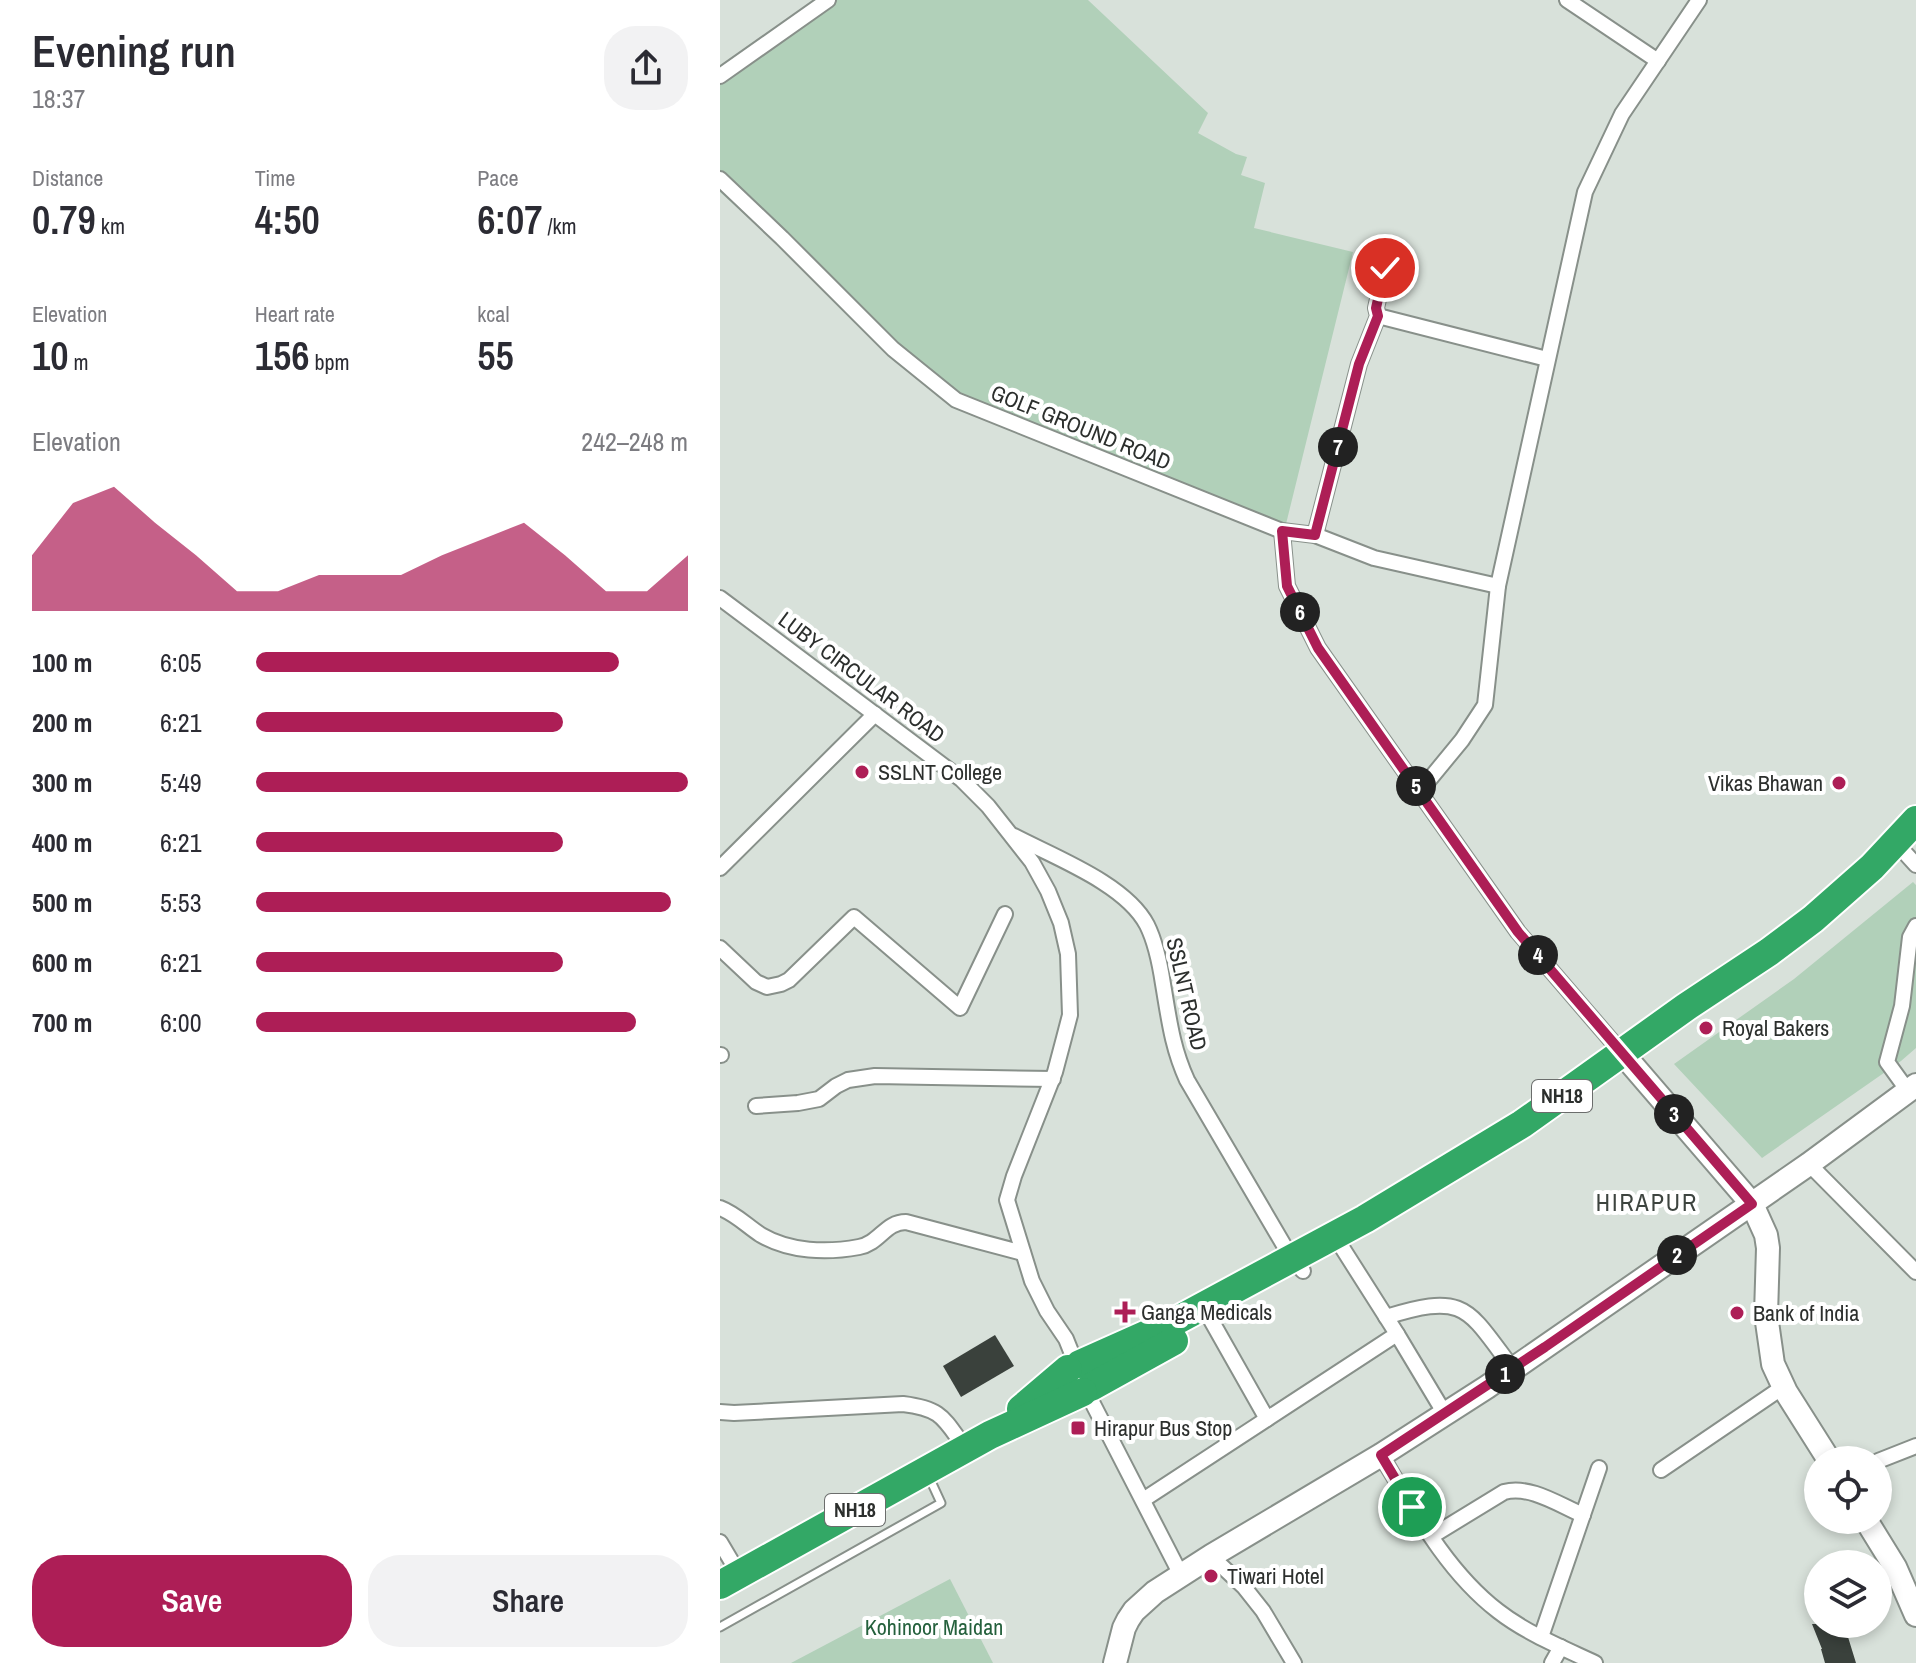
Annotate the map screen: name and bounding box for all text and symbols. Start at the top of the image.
text: Evening run [32,21,236,81]
button: share [604,26,688,110]
text: 18:37 [32,81,85,116]
text: Distance [32,163,103,193]
text: Time [255,163,295,193]
text: Pace [477,163,518,193]
text: 0.79 [32,193,96,246]
text: 4:50 [255,193,320,246]
text: 6:07 [477,193,542,246]
text: km [96,211,125,241]
text: /km [542,211,576,241]
pin [1351,234,1419,302]
icon: check [1363,246,1407,290]
text: Elevation [32,299,107,329]
text: Heart rate [255,299,335,329]
text: kcal [477,299,509,329]
text: 10 [32,329,68,382]
text: 156 [255,329,309,382]
text: 55 [477,329,514,382]
text: m [68,347,89,377]
text: bpm [309,347,350,377]
street label: GOLF GROUND ROAD [987,377,1175,477]
text: Elevation [32,424,121,459]
text: 242–248 m [581,424,688,459]
pin: 7 [1318,427,1358,467]
text: 7 [1333,432,1343,462]
pin: 6 [1280,592,1320,632]
text: 6 [1295,597,1305,627]
street label: LUBY CIRCULAR ROAD [773,604,951,750]
text: 100 m [32,645,92,680]
text: 6:05 [160,645,202,680]
text: 200 m [32,705,92,740]
text: 6:21 [160,705,202,740]
place label: SSLNT College [878,757,1002,787]
marker: SSLNT College [853,763,871,781]
text: 300 m [32,765,92,800]
text: 5:49 [160,765,202,800]
pin: 5 [1396,766,1436,806]
place label: Vikas Bhawan [1708,768,1823,798]
text: 5 [1411,771,1421,801]
marker: Vikas Bhawan [1830,774,1848,792]
text: 400 m [32,825,92,860]
text: 6:21 [160,825,202,860]
text: 500 m [32,885,92,920]
text: 5:53 [160,885,202,920]
street label: SSLNT ROAD [1159,935,1215,1053]
pin: 4 [1518,935,1558,975]
text: 4 [1533,940,1543,970]
text: 600 m [32,945,92,980]
text: 6:21 [160,945,202,980]
text: 700 m [32,1005,92,1040]
text: 6:00 [160,1005,202,1040]
place label: Royal Bakers [1722,1013,1829,1043]
marker: Royal Bakers [1697,1019,1715,1037]
road number: NH18 [1532,1080,1592,1112]
pin: 3 [1654,1094,1694,1134]
text: 3 [1669,1099,1679,1129]
district label: HIRAPUR [1596,1186,1698,1218]
pin: 2 [1657,1235,1697,1275]
text: 2 [1672,1240,1682,1270]
place label: Ganga Medicals [1141,1297,1272,1327]
place label: Bank of India [1753,1298,1859,1328]
marker: Ganga Medicals [1116,1303,1134,1321]
marker: Bank of India [1728,1304,1746,1322]
pin: 1 [1485,1354,1525,1394]
text: 1 [1500,1359,1510,1389]
place label: Hirapur Bus Stop [1094,1413,1232,1443]
marker: Hirapur Bus Stop [1069,1419,1087,1437]
map controls [1804,1446,1892,1638]
button: locate [1804,1446,1892,1534]
pin [1378,1473,1446,1541]
icon: arrive [1390,1485,1434,1529]
road number: NH18 [825,1494,885,1526]
button: layers [1804,1550,1892,1638]
button: Save [32,1555,352,1647]
button: Share [368,1555,688,1647]
place label: Tiwari Hotel [1227,1561,1324,1591]
marker: Tiwari Hotel [1202,1567,1220,1585]
park label: Kohinoor Maidan [865,1612,1003,1642]

